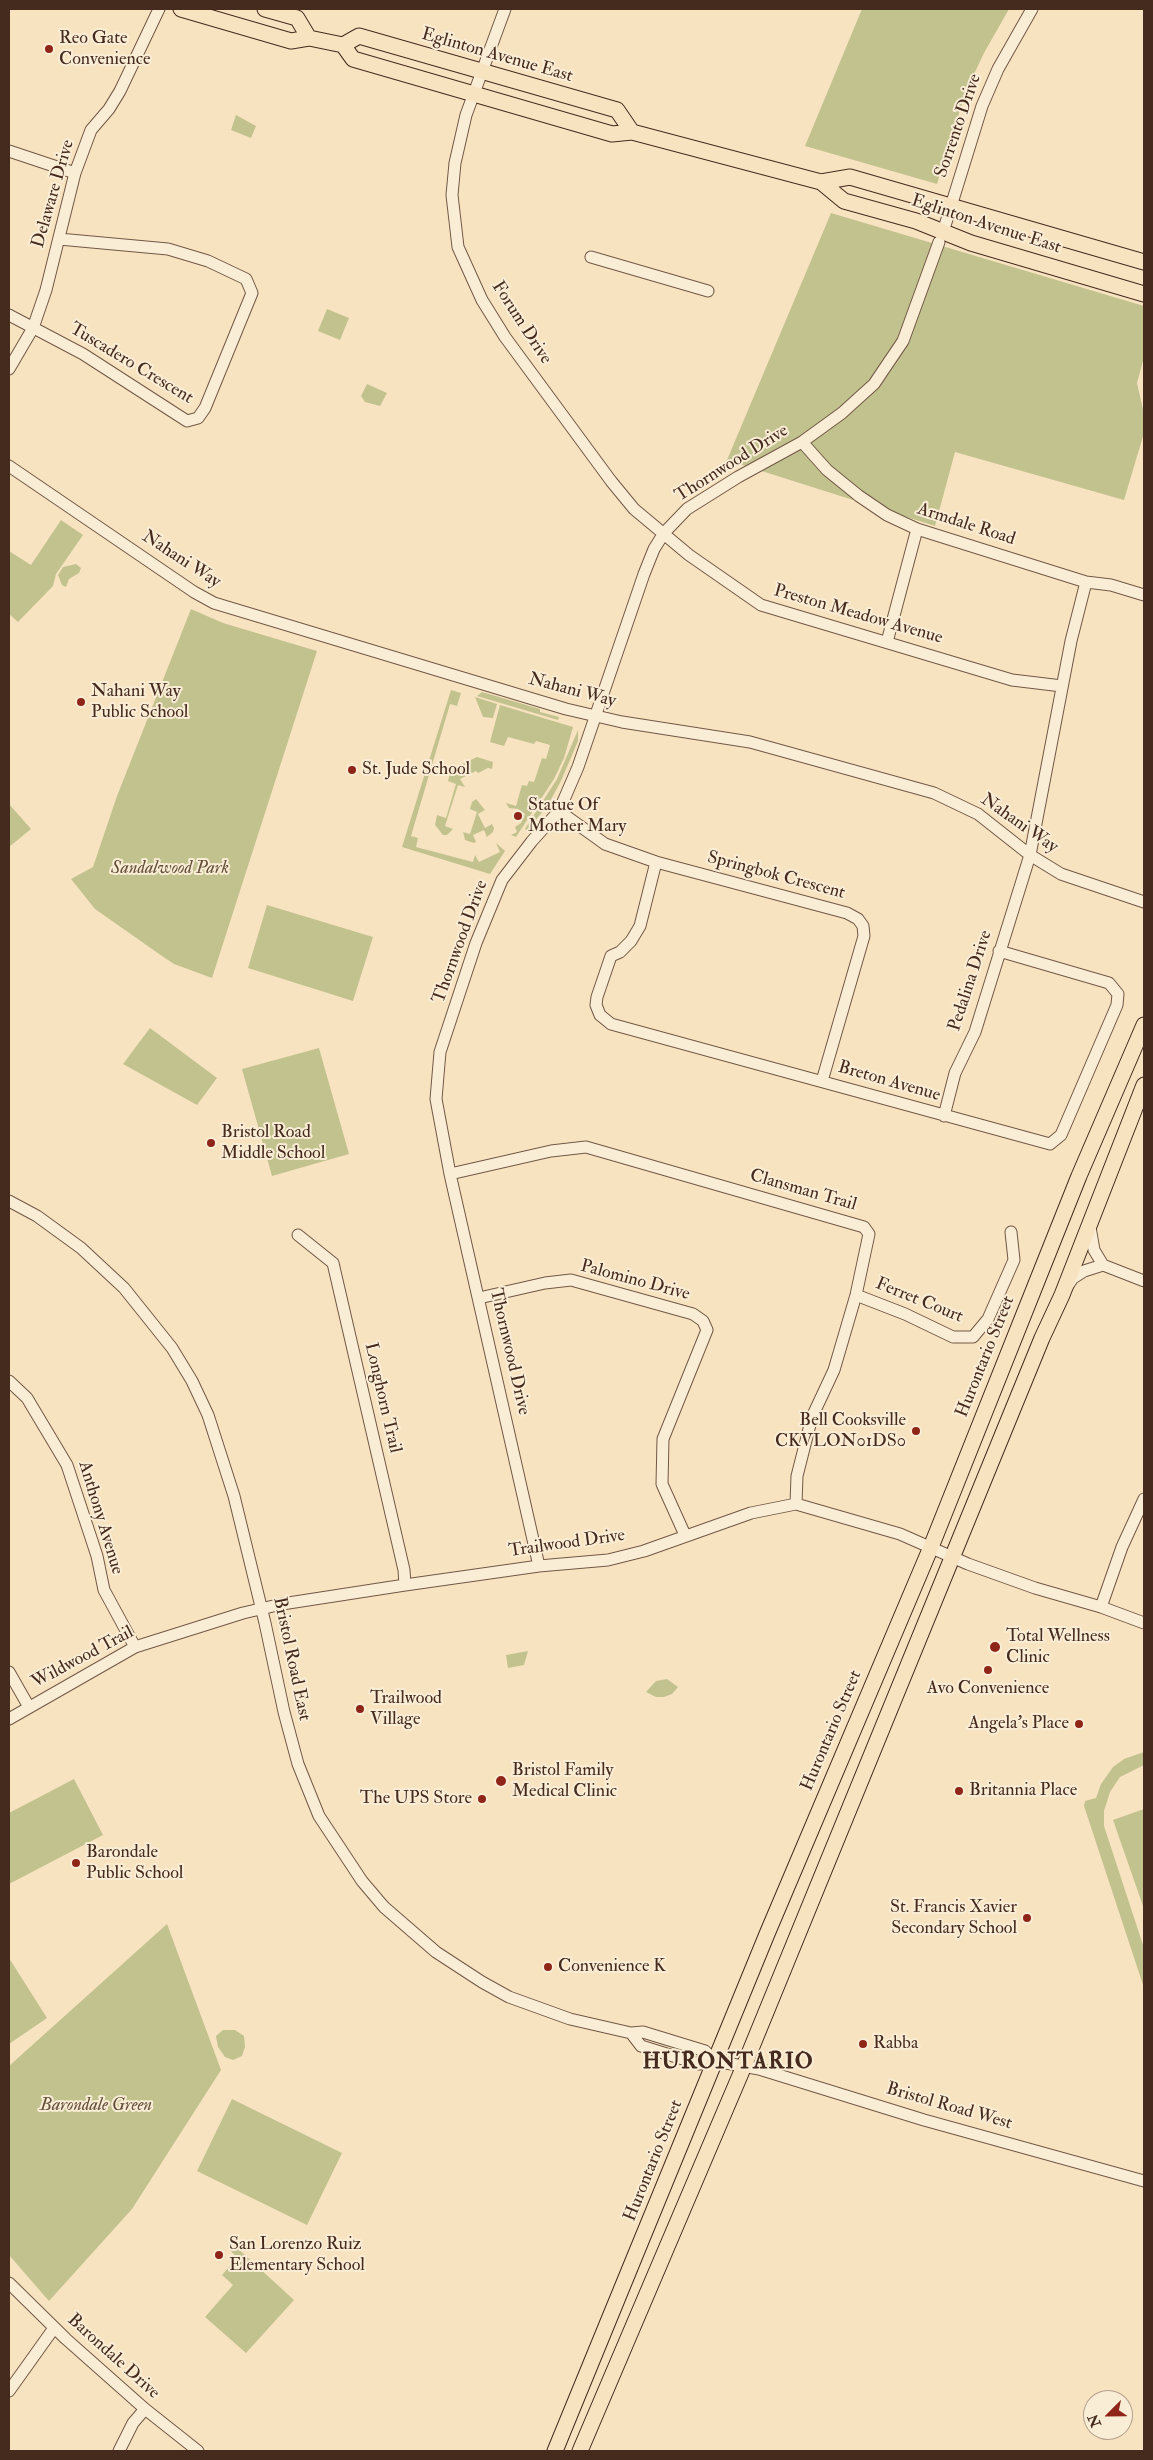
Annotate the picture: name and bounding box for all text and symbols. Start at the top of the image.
street label: Eglinton Avenue East [419,24,575,88]
place label: Reo Gate Convenience [59,28,151,70]
marker: Reo Gate Convenience [43,43,55,55]
street label: Sorrento Drive [931,71,987,181]
street label: Delaware Drive [28,137,80,251]
street label: Eglinton Avenue East [908,191,1064,259]
street label: Forum Drive [486,277,556,369]
street label: Tuscadero Crescent [65,319,197,409]
street label: Thornwood Drive [671,421,793,507]
street label: Armdale Road [914,499,1018,551]
street label: Nahani Way [138,527,224,593]
street label: Preston Meadow Avenue [771,581,945,649]
street label: Nahani Way [526,669,618,713]
place label: Nahani Way Public School [91,681,188,724]
marker: Nahani Way Public School [75,696,87,708]
place label: St. Jude School [362,759,470,781]
marker: St. Jude School [346,764,358,776]
street label: Nahani Way [976,789,1062,859]
place label: Statue Of Mother Mary [528,795,626,838]
marker: Statue Of Mother Mary [512,810,524,822]
street label: Springbok Crescent [705,847,847,905]
park label: Sandalwood Park [111,858,229,880]
street label: Thornwood Drive [429,877,493,1007]
street label: Pedalina Drive [945,928,997,1034]
street label: Breton Avenue [835,1057,943,1107]
place label: Bristol Road Middle School [221,1122,325,1164]
marker: Bristol Road Middle School [205,1137,217,1149]
street label: Clansman Trail [747,1165,859,1217]
street label: Palomino Drive [578,1256,692,1306]
street label: Ferret Court [872,1274,966,1328]
street label: Thornwood Drive [484,1287,534,1417]
street label: Hurontario Street [952,1293,1020,1421]
street label: Longhorn Trail [359,1341,405,1455]
place label: Bell Cooksville CKVLON01DS0 [775,1410,906,1452]
marker: Bell Cooksville CKVLON01DS0 [910,1425,922,1437]
street label: Anthony Avenue [73,1459,127,1577]
street label: Trailwood Drive [508,1525,626,1563]
street label: Bristol Road East [267,1595,315,1723]
street label: Wildwood Trail [28,1622,138,1694]
place label: Total Wellness Clinic [1006,1626,1110,1668]
marker: Total Wellness Clinic [988,1640,1002,1654]
marker: Avo Convenience [982,1664,994,1676]
street label: Hurontario Street [797,1667,867,1795]
place label: Avo Convenience [927,1678,1049,1700]
place label: Trailwood Village [370,1688,442,1730]
marker: Trailwood Village [354,1703,366,1715]
place label: Angela's Place [968,1713,1069,1735]
marker: Angela's Place [1073,1718,1085,1730]
place label: Bristol Family Medical Clinic [512,1760,617,1802]
marker: Bristol Family Medical Clinic [494,1774,508,1788]
place label: Britannia Place [969,1780,1077,1802]
marker: Britannia Place [953,1785,965,1797]
place label: The UPS Store [360,1788,472,1810]
marker: The UPS Store [476,1793,488,1805]
place label: Barondale Public School [86,1842,183,1885]
marker: Barondale Public School [70,1857,82,1869]
place label: St. Francis Xavier Secondary School [890,1897,1017,1940]
marker: St. Francis Xavier Secondary School [1021,1912,1033,1924]
place label: Convenience K [558,1956,666,1978]
marker: Convenience K [542,1961,554,1973]
place label: Rabba [873,2033,918,2055]
marker: Rabba [857,2038,869,2050]
district label: HURONTARIO [641,2050,815,2076]
street label: Bristol Road West [884,2079,1014,2135]
park label: Barondale Green [40,2095,152,2117]
street label: Hurontario Street [620,2097,688,2225]
place label: San Lorenzo Ruiz Elementary School [229,2234,365,2276]
marker: San Lorenzo Ruiz Elementary School [213,2249,225,2261]
street label: Barondale Drive [62,2310,164,2404]
north arrow [1083,2390,1133,2440]
text: N [1084,2412,1105,2430]

